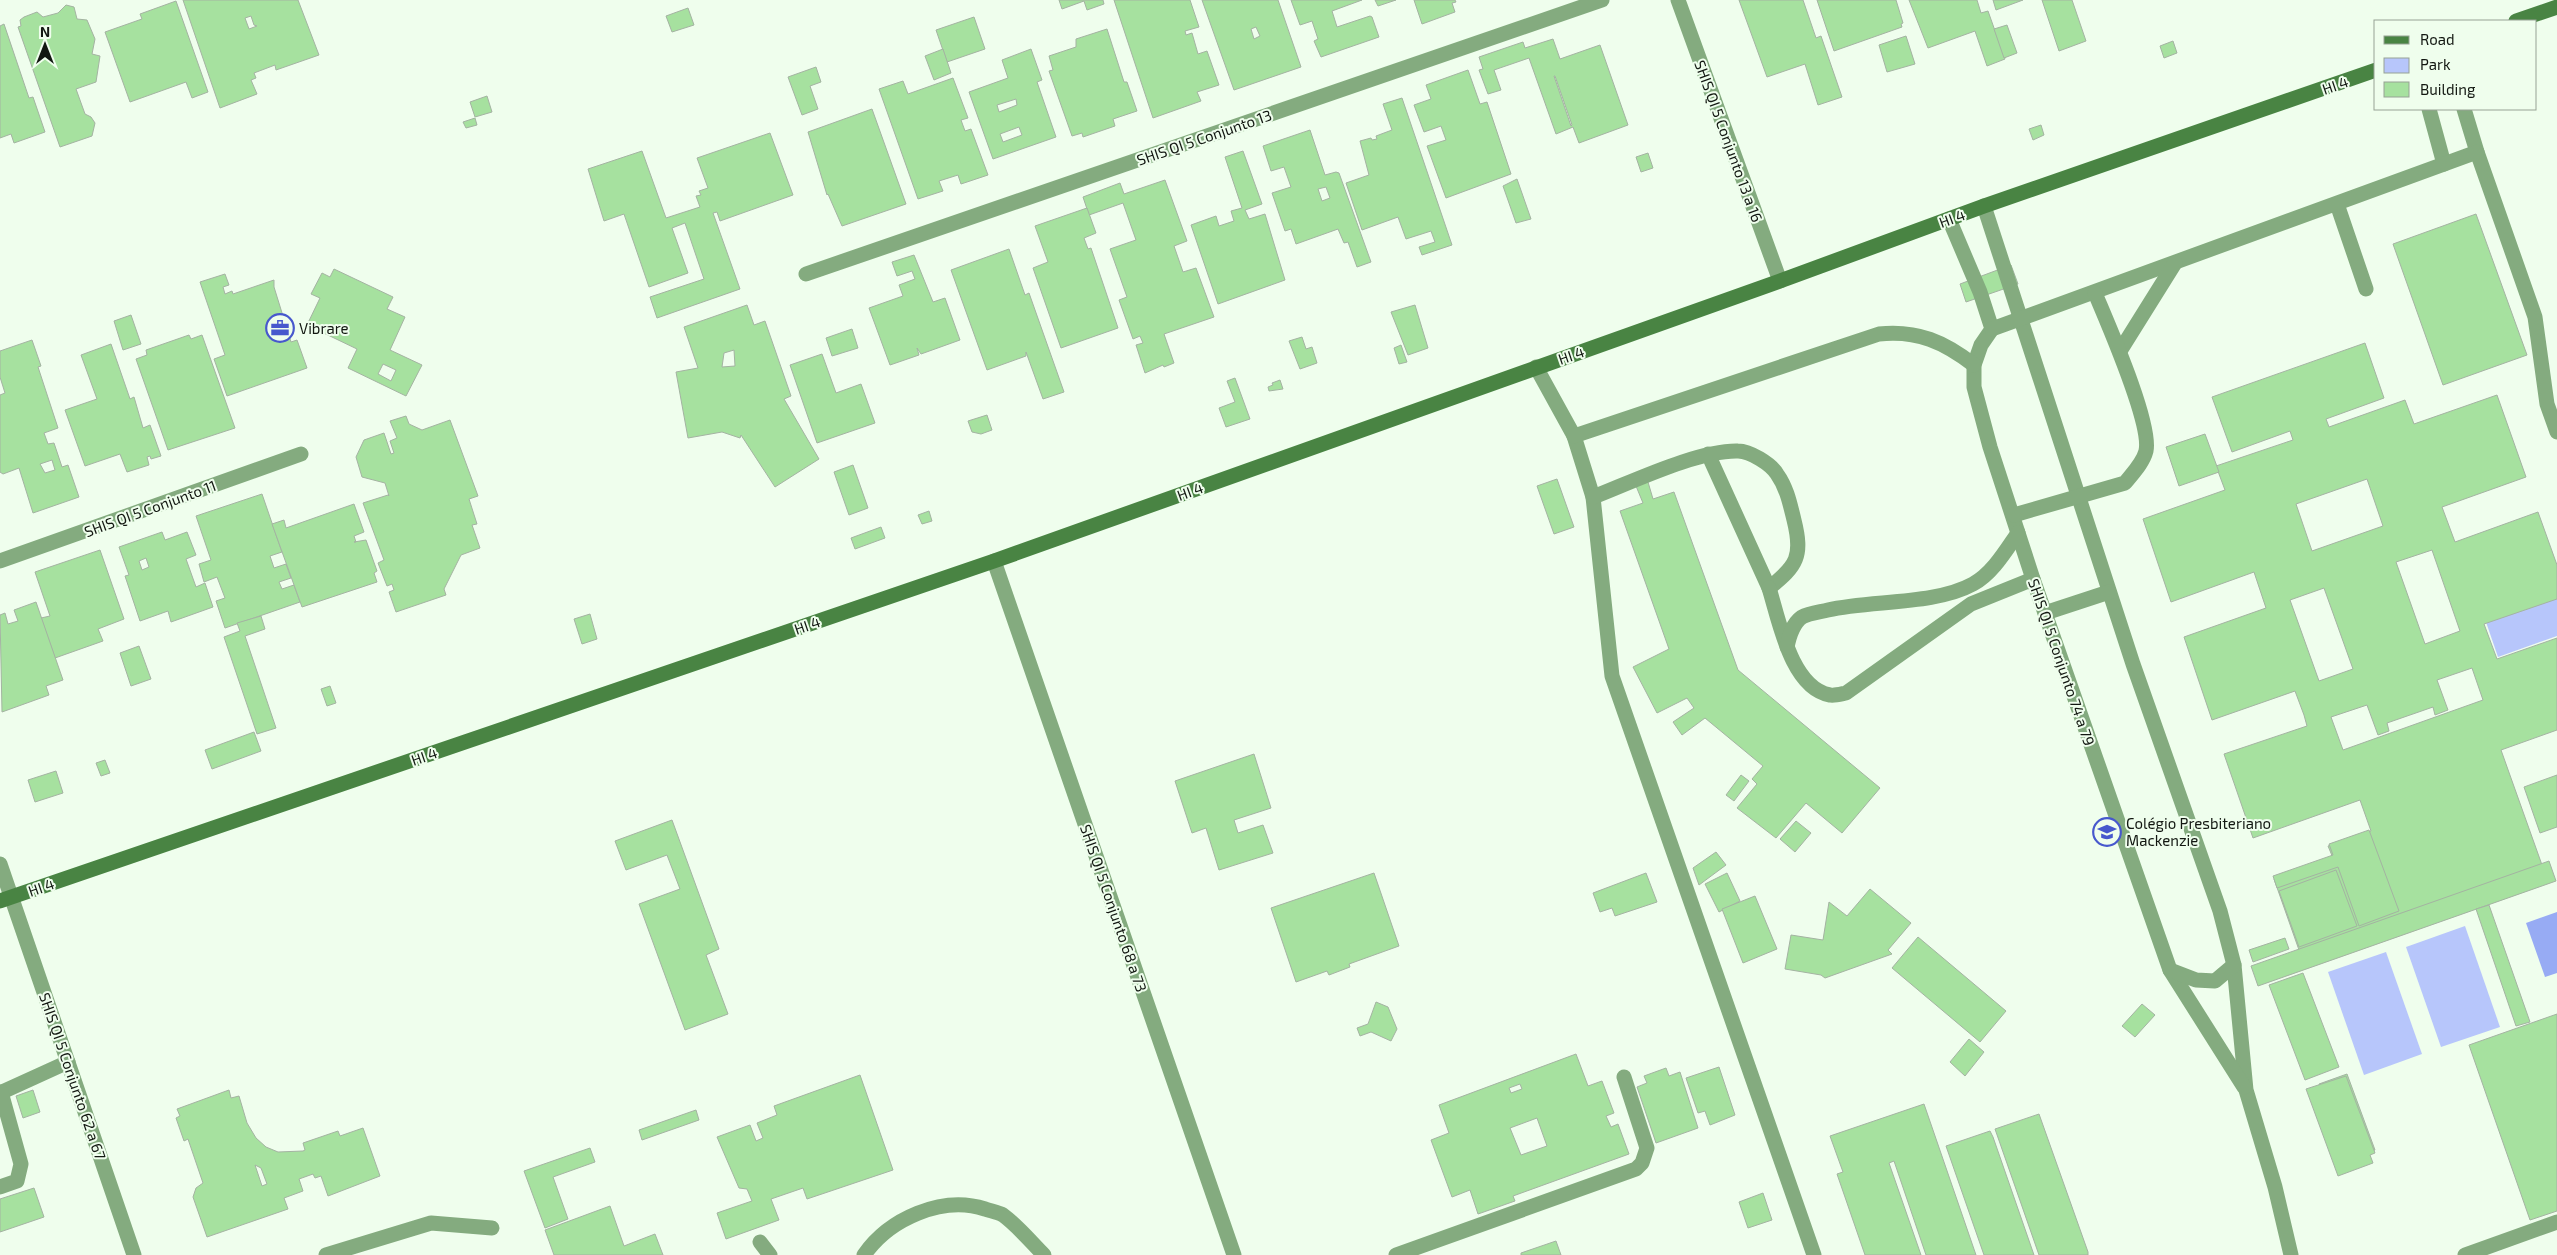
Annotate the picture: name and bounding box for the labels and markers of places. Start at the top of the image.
office icon: Vibrare [265,313,295,343]
place label: Vibrare [299,319,349,337]
place label: Colégio Presbiteriano Mackenzie [2126,814,2271,849]
school or university icon: Colégio Presbiteriano Mackenzie [2092,817,2122,847]

